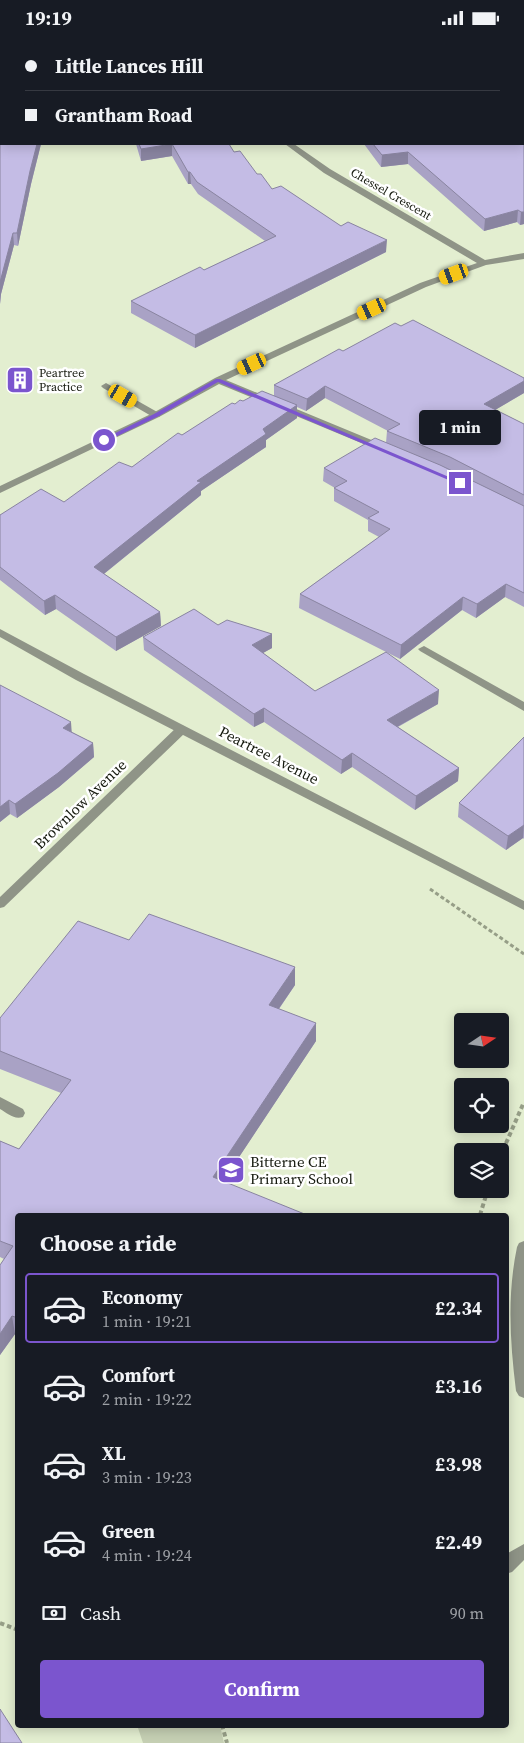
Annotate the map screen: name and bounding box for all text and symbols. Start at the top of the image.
text: 19:19 [25,5,72,31]
text: Little Lances Hill [55,53,203,79]
text: Grantham Road [55,102,192,128]
street label: Chessel Crescent [348,164,434,224]
car [437,262,470,286]
car [355,296,388,322]
car [235,351,268,377]
building icon: Peartree Practice [5,365,35,395]
place label: Peartree Practice [39,365,84,395]
car [106,382,139,410]
callout: 1 min [419,411,501,445]
text: 1 min [439,416,481,438]
route start [93,429,115,451]
route end [449,472,471,494]
street label: Peartree Avenue [216,721,323,789]
street label: Brownlow Avenue [29,754,131,854]
north arrow [454,1013,509,1067]
map controls [454,1013,509,1198]
button: locate [454,1078,509,1133]
button: layers [454,1143,509,1198]
place label: Bitterne CE Primary School [250,1151,353,1189]
school or university icon: Bitterne CE Primary School [216,1155,246,1185]
text: Choose a ride [40,1228,177,1258]
text: Economy [102,1284,183,1310]
icon: car [42,1286,87,1331]
text: £2.34 [435,1295,482,1321]
text: 1 min · 19:21 [102,1310,192,1332]
text: Comfort [102,1362,175,1388]
icon: car [42,1364,87,1409]
text: £3.16 [435,1373,482,1399]
text: 2 min · 19:22 [102,1388,192,1410]
text: XL [102,1440,125,1466]
icon: car [42,1442,87,1487]
text: £3.98 [435,1451,482,1477]
text: 3 min · 19:23 [102,1466,192,1488]
text: Green [102,1518,155,1544]
icon: car [42,1520,87,1565]
text: £2.49 [435,1529,482,1555]
text: 4 min · 19:24 [102,1544,192,1566]
icon: cash [40,1599,68,1627]
text: Cash [80,1600,121,1626]
text: 90 m [450,1602,484,1624]
button: Confirm [40,1660,484,1718]

